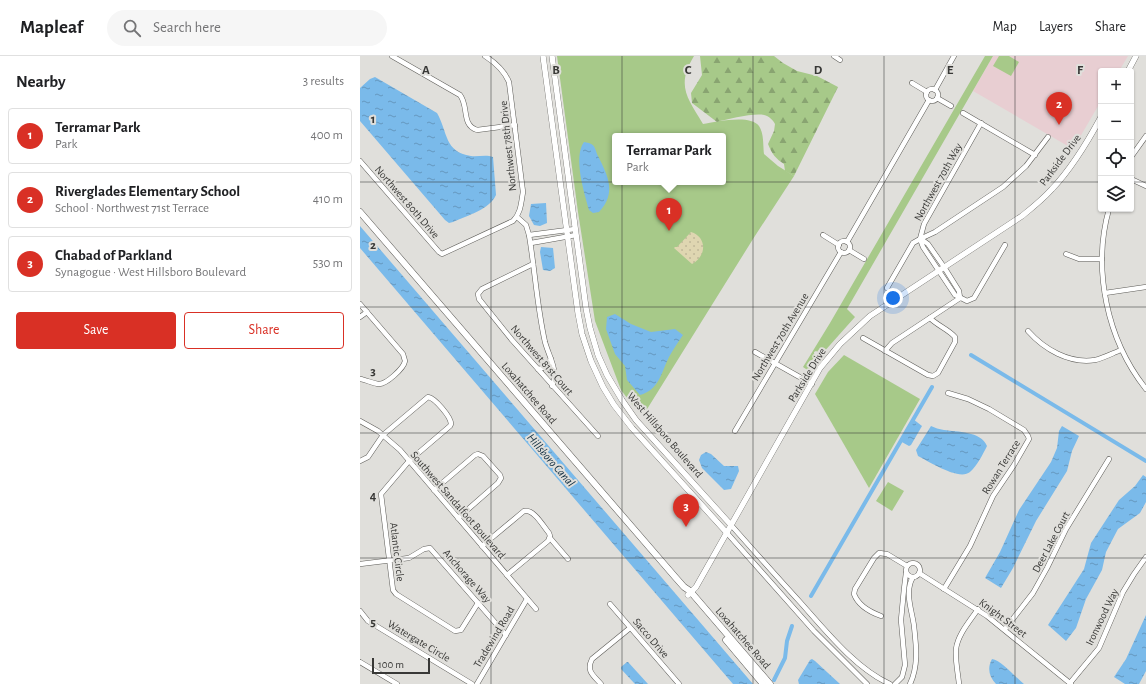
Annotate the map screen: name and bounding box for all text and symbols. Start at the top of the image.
search box [107,10,387,46]
icon: search [121,17,143,39]
text: Mapleaf [20,18,83,37]
text: Search here [153,20,221,35]
text: Map [992,20,1017,34]
text: Layers [1039,20,1073,34]
text: Share [1095,20,1126,34]
text: A [422,64,430,77]
text: B [552,64,560,77]
text: C [685,64,692,77]
text: D [814,64,823,77]
text: E [947,64,954,77]
text: F [1077,64,1084,77]
map controls [1098,68,1134,212]
button: + [1098,68,1134,104]
text: Nearby [16,73,66,90]
text: 3 results [303,75,344,88]
pin: 2 [1046,92,1072,125]
street label: Northwest 78th Drive [498,100,518,192]
button: − [1098,104,1134,140]
text: 1 [371,113,375,126]
text: Terramar Park [55,120,140,135]
text: 1 [28,129,32,142]
text: 400 m [310,129,343,142]
street label: Parkside Drive [1037,132,1083,188]
popup [612,133,726,185]
text: Park [55,138,77,151]
button: locate [1098,140,1134,176]
street label: Northwest 70th Way [912,141,964,223]
text: Terramar Park [626,143,712,158]
text: Park [626,161,649,174]
street label: Northwest 80th Drive [373,164,441,240]
button: layers [1098,176,1134,212]
text: Riverglades Elementary School [55,184,240,199]
text: 2 [27,193,33,206]
text: 410 m [313,193,343,206]
pin: 1 [656,198,682,231]
text: School · Northwest 71st Terrace [55,202,209,215]
text: 2 [370,239,376,252]
text: Chabad of Parkland [55,248,172,263]
text: 3 [27,257,33,270]
text: 530 m [313,257,343,270]
text: Synagogue · West Hillsboro Boulevard [55,266,246,279]
your location [883,288,903,308]
street label: Northwest 70th Avenue [749,291,811,383]
button: Save [16,312,176,349]
button: Share [184,312,344,349]
street label: Northwest 81st Court [509,323,576,397]
street label: Parkside Drive [786,346,828,404]
street label: Loxahatchee Road [500,360,559,426]
text: 3 [370,365,376,378]
street label: West Hillsboro Boulevard [625,390,705,480]
water label: Hillsboro Canal [525,431,577,489]
street label: Rowan Terrace [980,438,1022,496]
street label: Southwest Sandalfoot Boulevard [408,449,508,561]
text: 4 [370,490,377,503]
pin: 3 [673,494,699,527]
street label: Deer Lake Court [1030,509,1072,574]
street label: Atlantic Circle [388,522,406,582]
street label: Anchorage Way [441,547,493,605]
street label: Ironwood Way [1084,587,1121,647]
street label: Knight Street [977,597,1029,640]
street label: Tradewind Road [471,604,517,669]
street label: Loxahatchee Road [714,605,773,671]
text: 5 [370,616,376,629]
street label: Sacco Drive [631,616,671,660]
street label: Watergate Circle [386,618,452,664]
scale bar [372,656,430,675]
text: 100 m [378,659,404,670]

